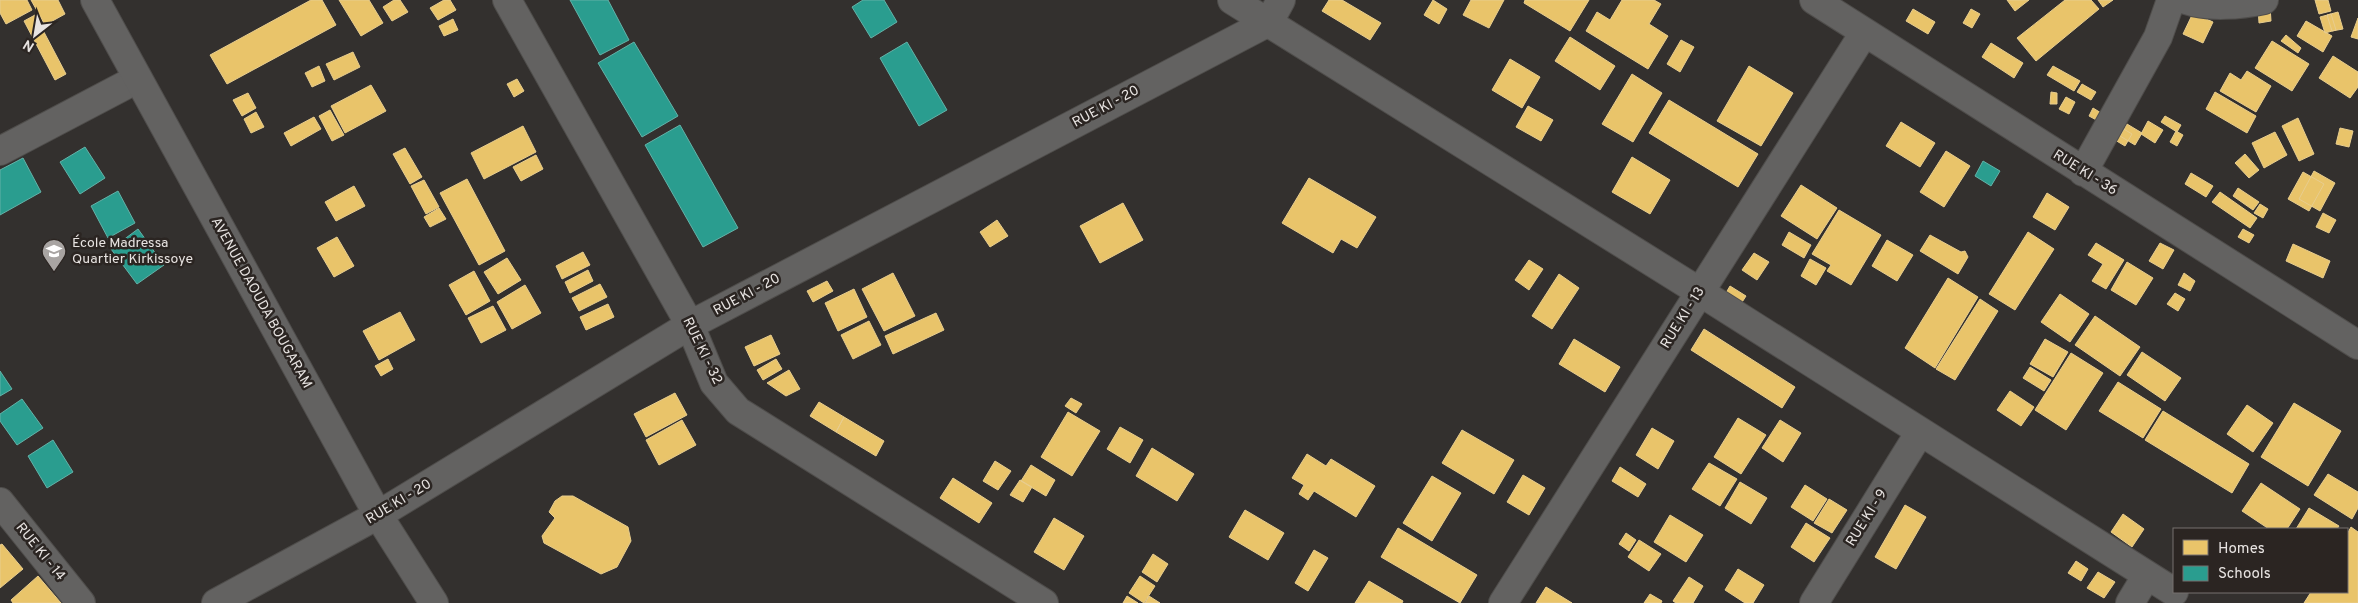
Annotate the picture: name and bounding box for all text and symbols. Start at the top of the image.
north arrow [10,10,60,60]
text: N [20,35,38,55]
street label: RUE KI - 20 [1070,82,1142,132]
street label: RUE KI - 36 [2050,147,2120,199]
street label: AVENUE DAOUDA BOUGARAM [207,215,315,391]
place label: École Madressa Quartier Kirkissoye [72,234,193,268]
school or university icon: École Madressa Quartier Kirkissoye [41,238,67,272]
street label: RUE KI - 20 [711,270,783,320]
street label: RUE KI - 13 [1657,284,1709,352]
street label: RUE KI - 32 [678,315,726,387]
street label: RUE KI - 20 [363,476,435,528]
street label: RUE KI - 9 [1843,486,1891,550]
street label: RUE KI - 14 [12,520,68,584]
legend [2173,528,2348,593]
text: Homes [2218,540,2265,559]
text: Schools [2218,565,2271,584]

